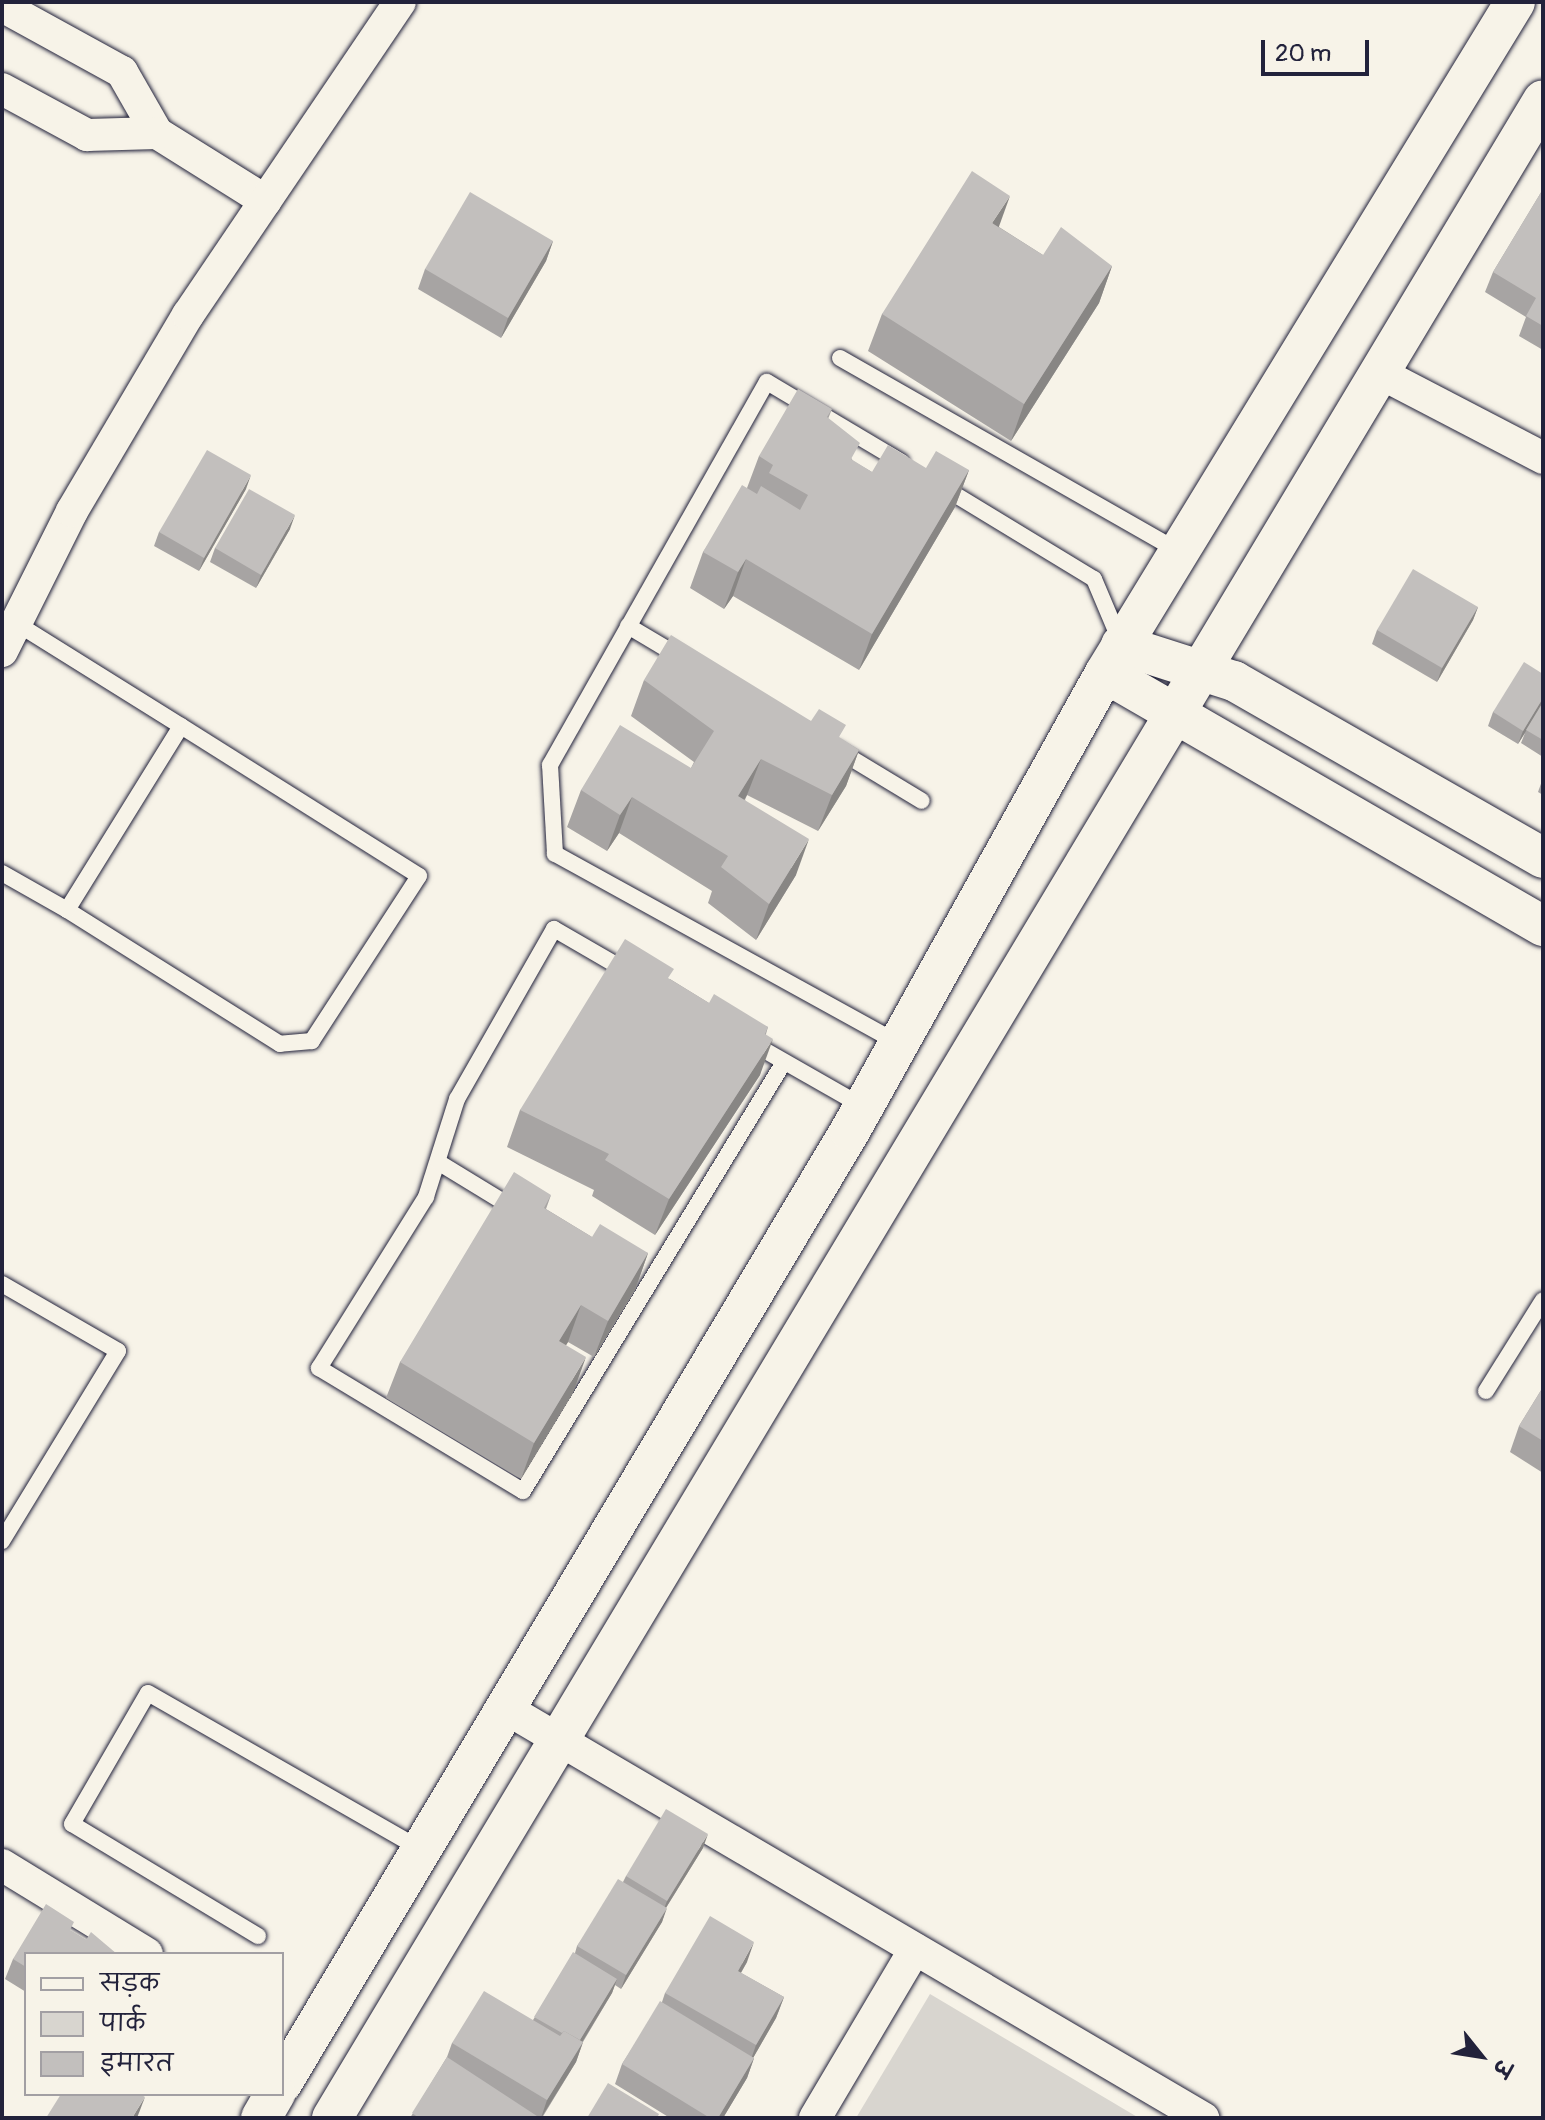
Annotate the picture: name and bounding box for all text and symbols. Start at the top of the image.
scale bar [1265,24,1373,74]
text: 20 m [1275,39,1331,68]
legend [24,1952,284,2096]
text: सड़क [100,1969,159,1998]
text: पार्क [100,2009,145,2038]
north arrow [1441,2016,1521,2096]
text: इमारत [100,2049,173,2078]
text: उ [1486,2055,1518,2081]

